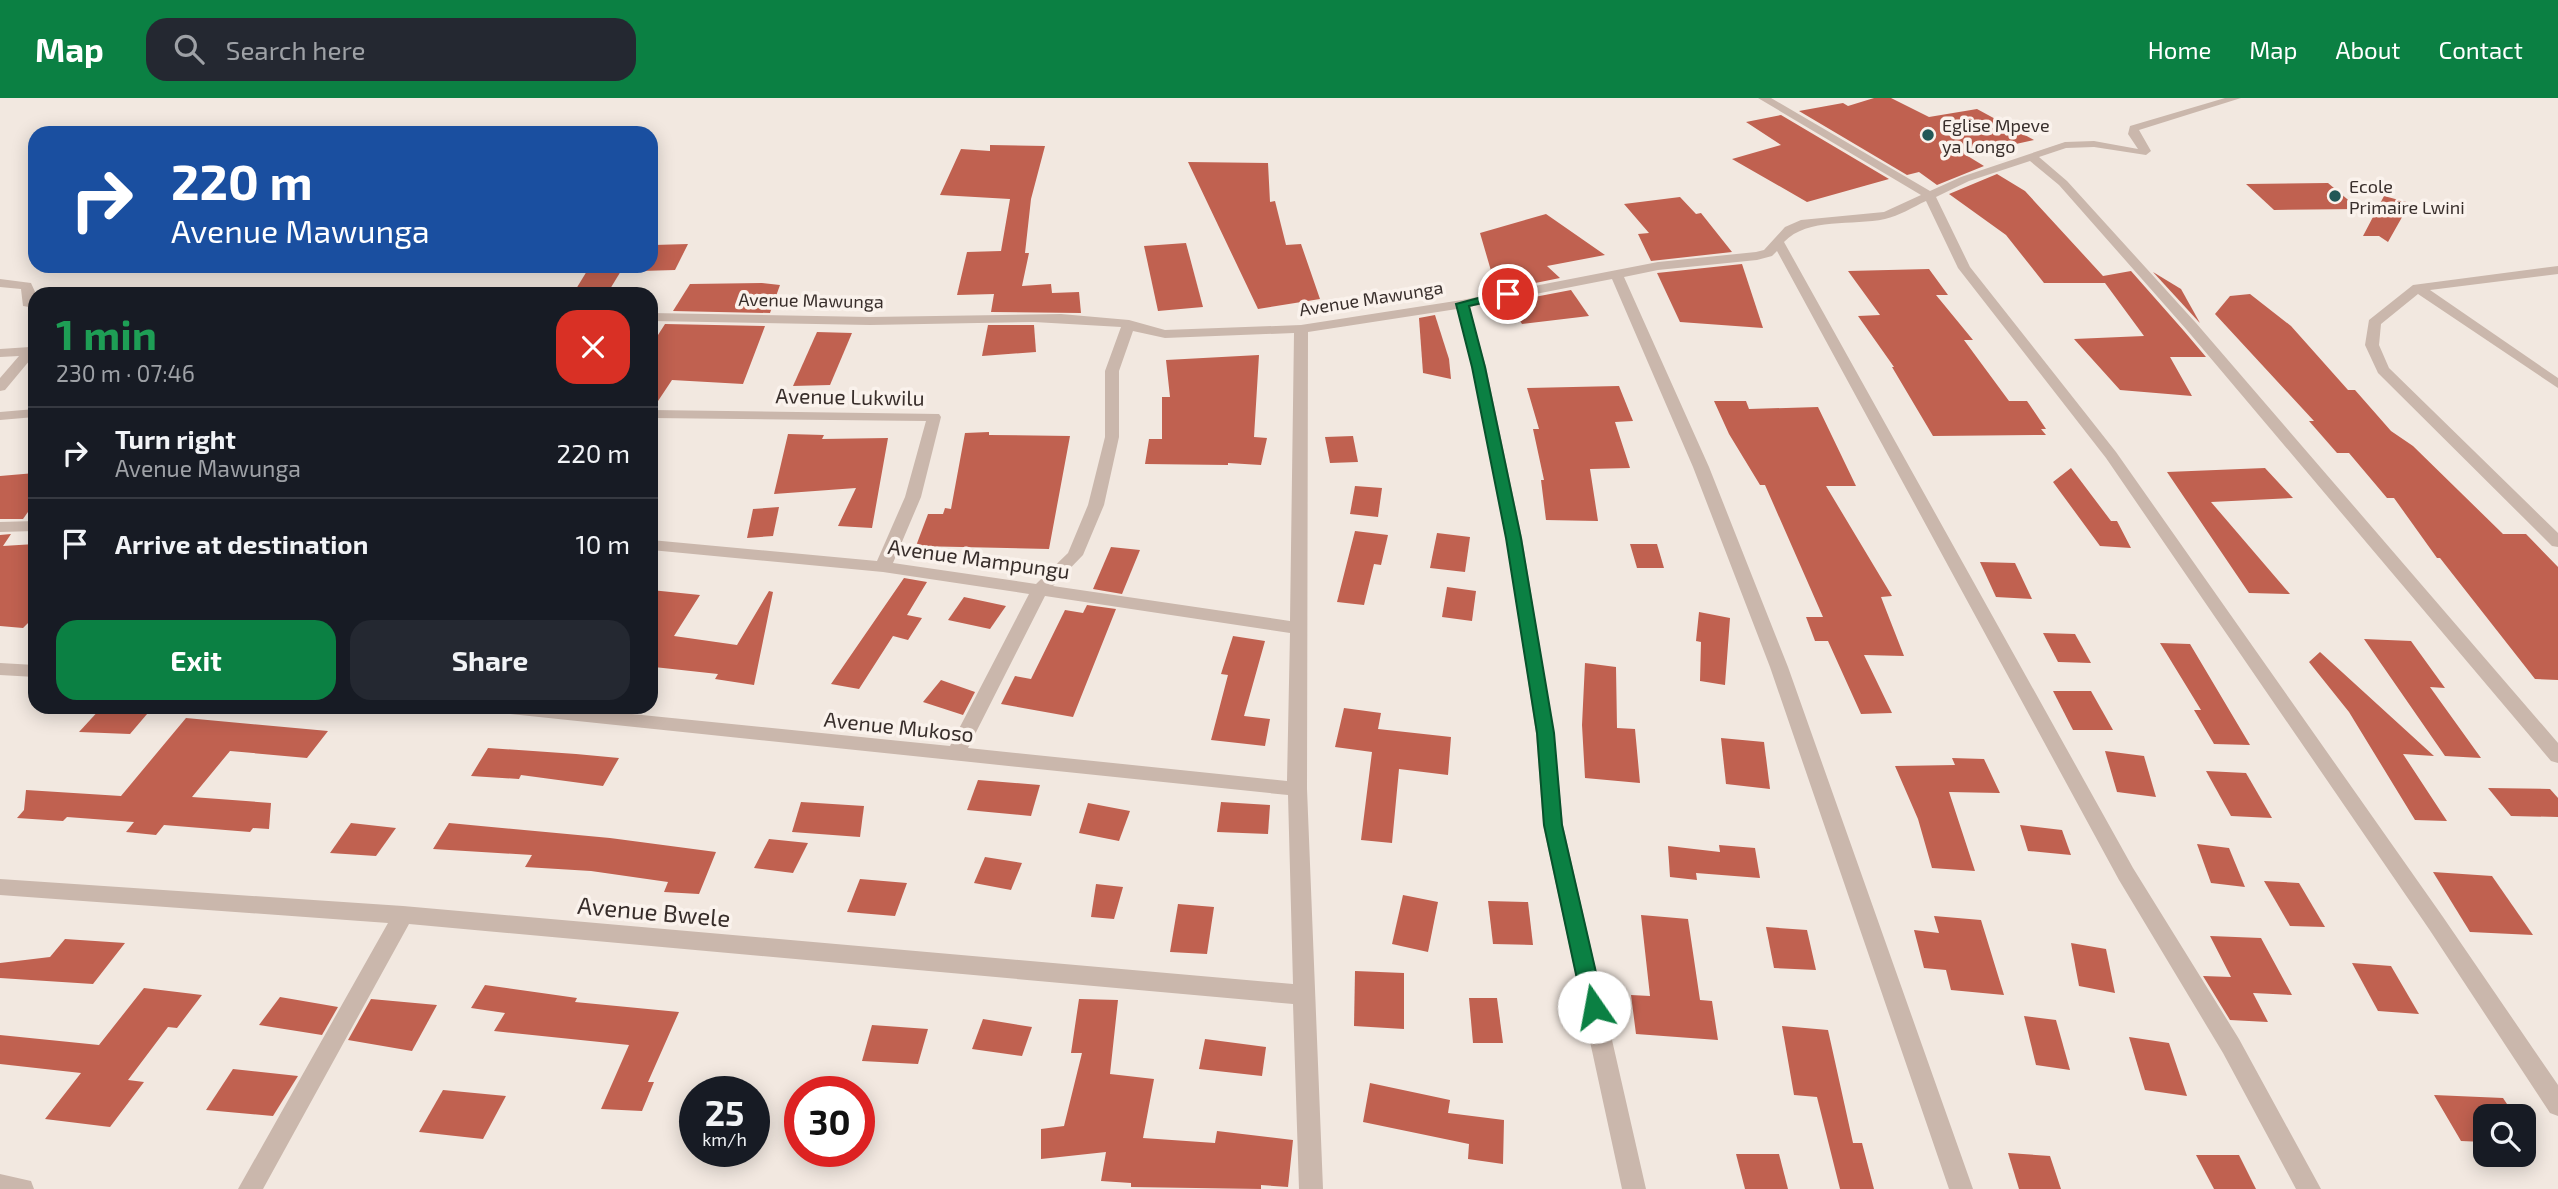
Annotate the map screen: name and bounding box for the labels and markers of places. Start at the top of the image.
place label: Eglise Mpeve ya Longo [1942,114,2050,157]
marker: Eglise Mpeve ya Longo [1920,127,1936,143]
place label: Ecole Primaire Lwini [2349,175,2465,218]
marker: Ecole Primaire Lwini [2327,188,2343,204]
pin [1478,264,1538,324]

